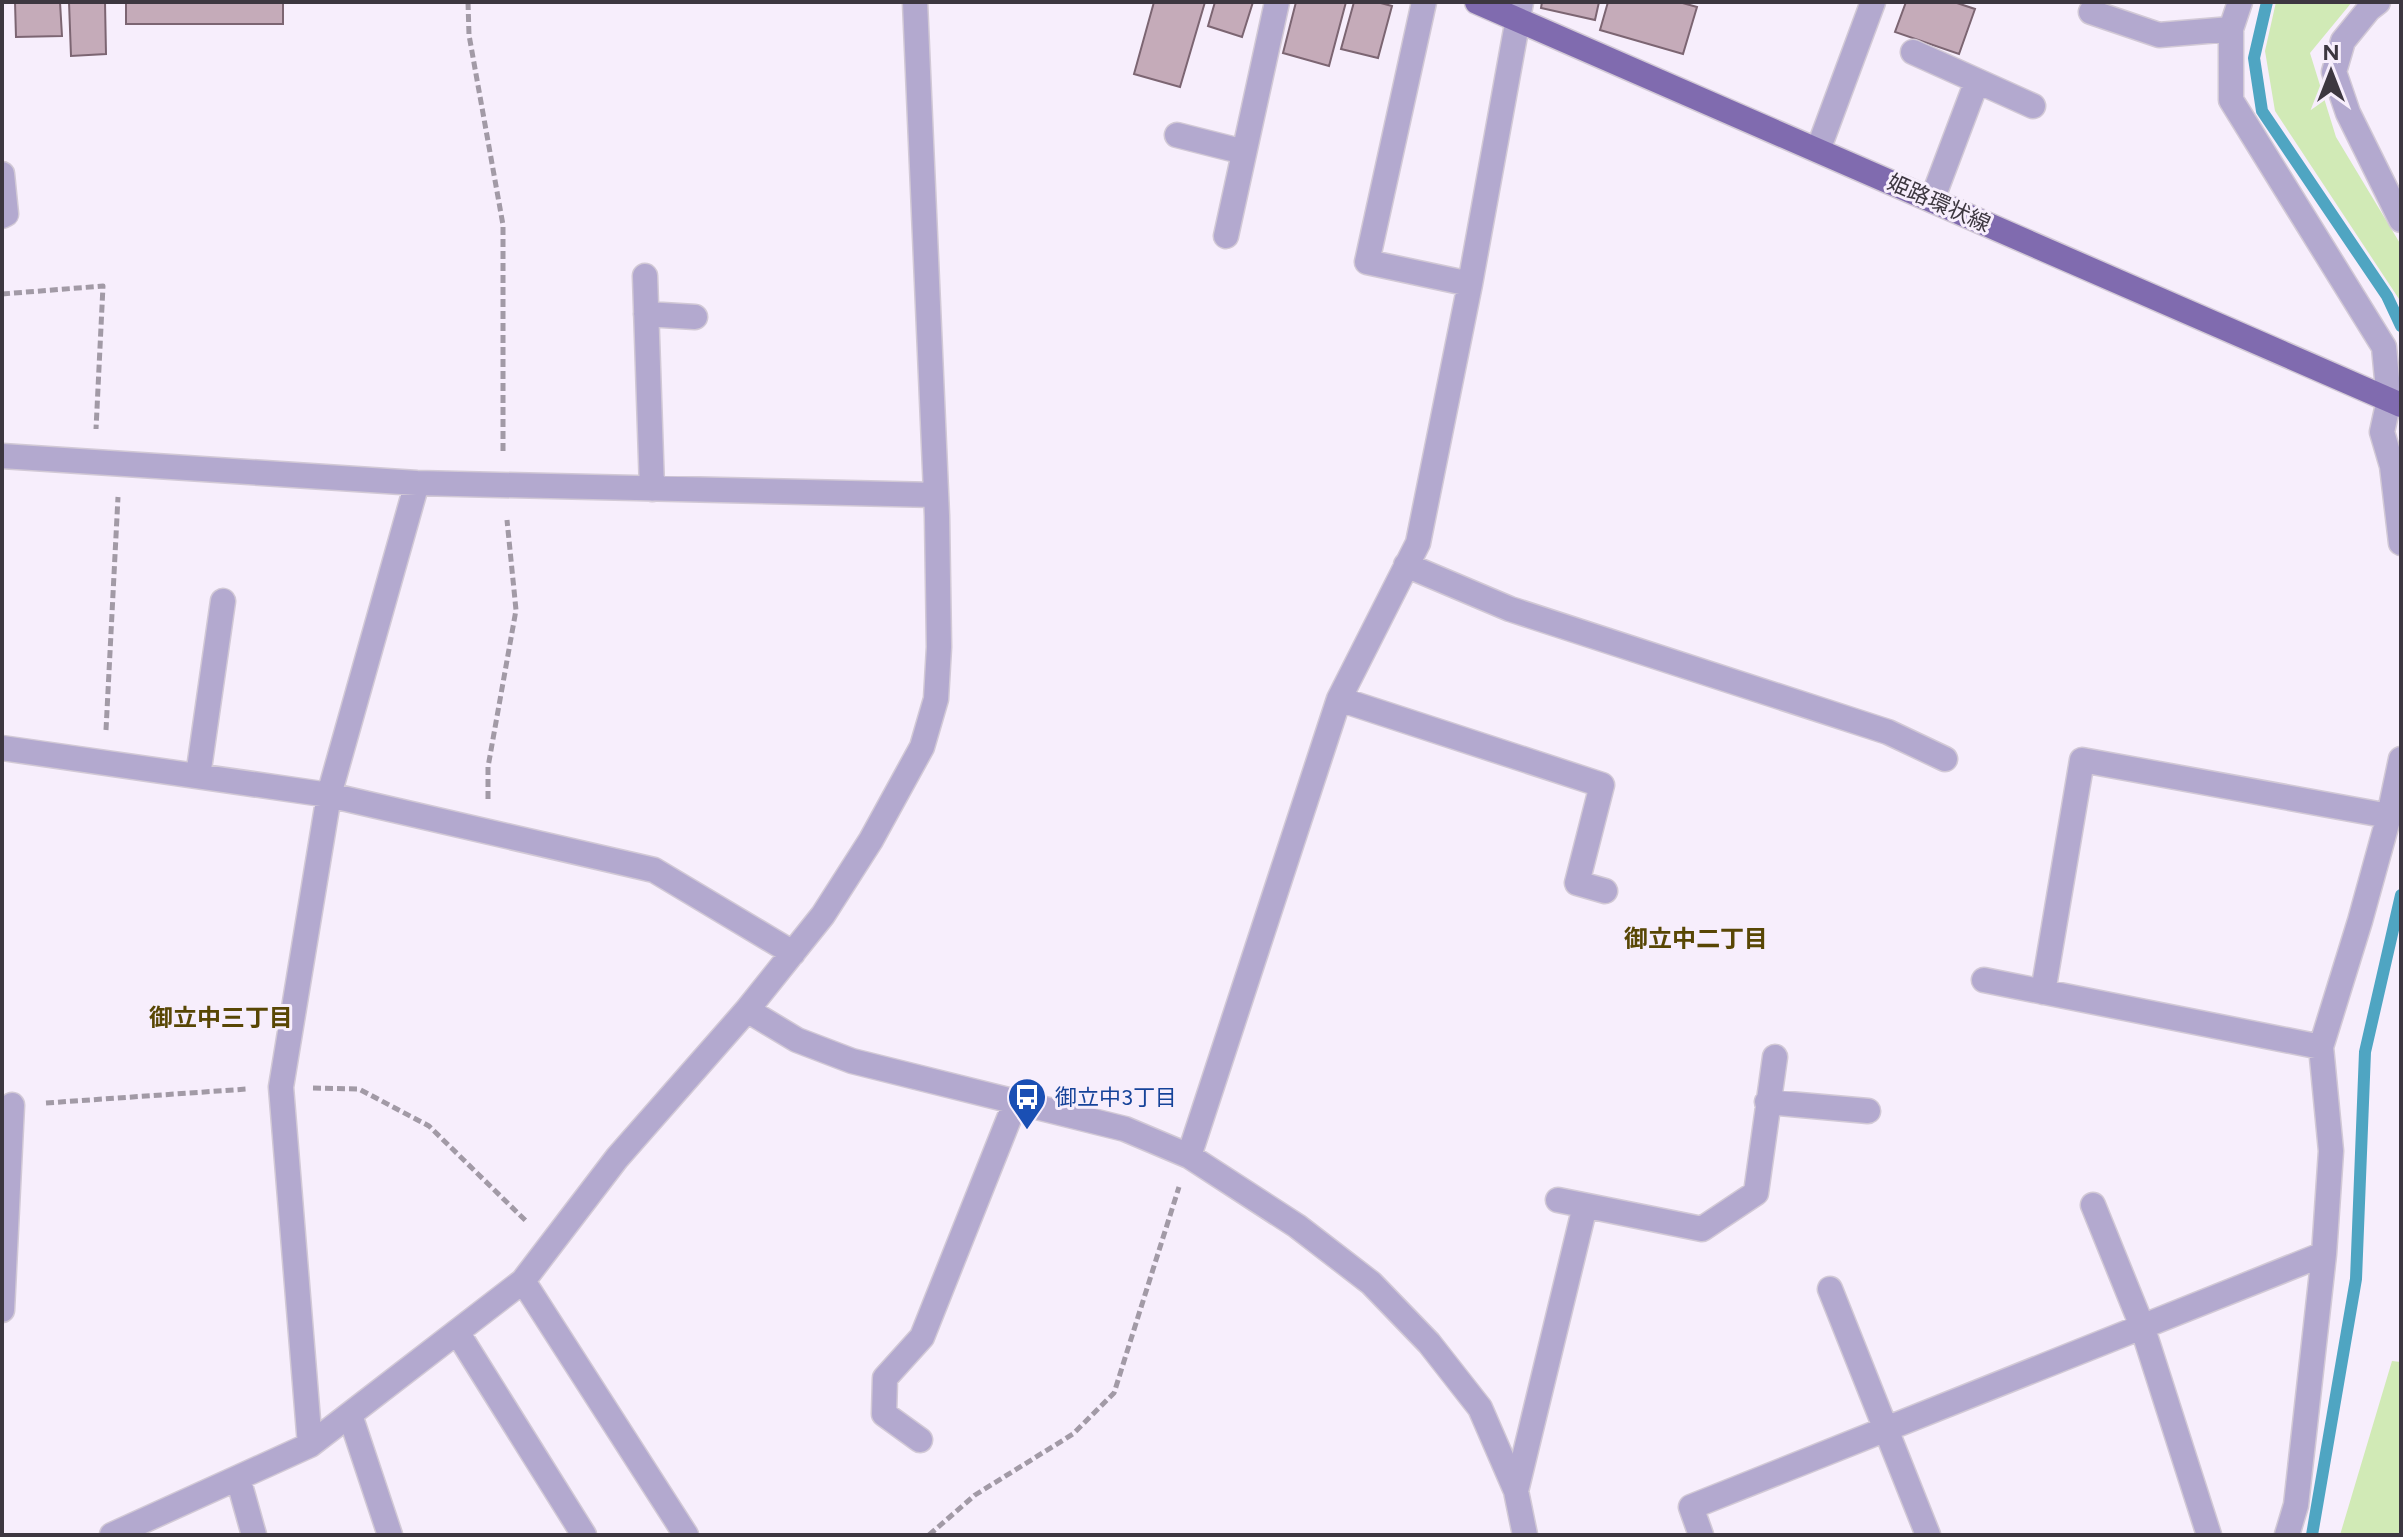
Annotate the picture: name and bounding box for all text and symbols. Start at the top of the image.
north arrow [2291,32,2371,112]
text: N [2322,39,2340,66]
street label: 姫路環状線 [1883,168,1995,238]
district label: 御立中二丁目 [1624,924,1768,953]
district label: 御立中三丁目 [149,1003,293,1032]
bus stop icon: 御立中3丁目 [1006,1076,1048,1131]
place label: 御立中3丁目 [1055,1084,1177,1111]

